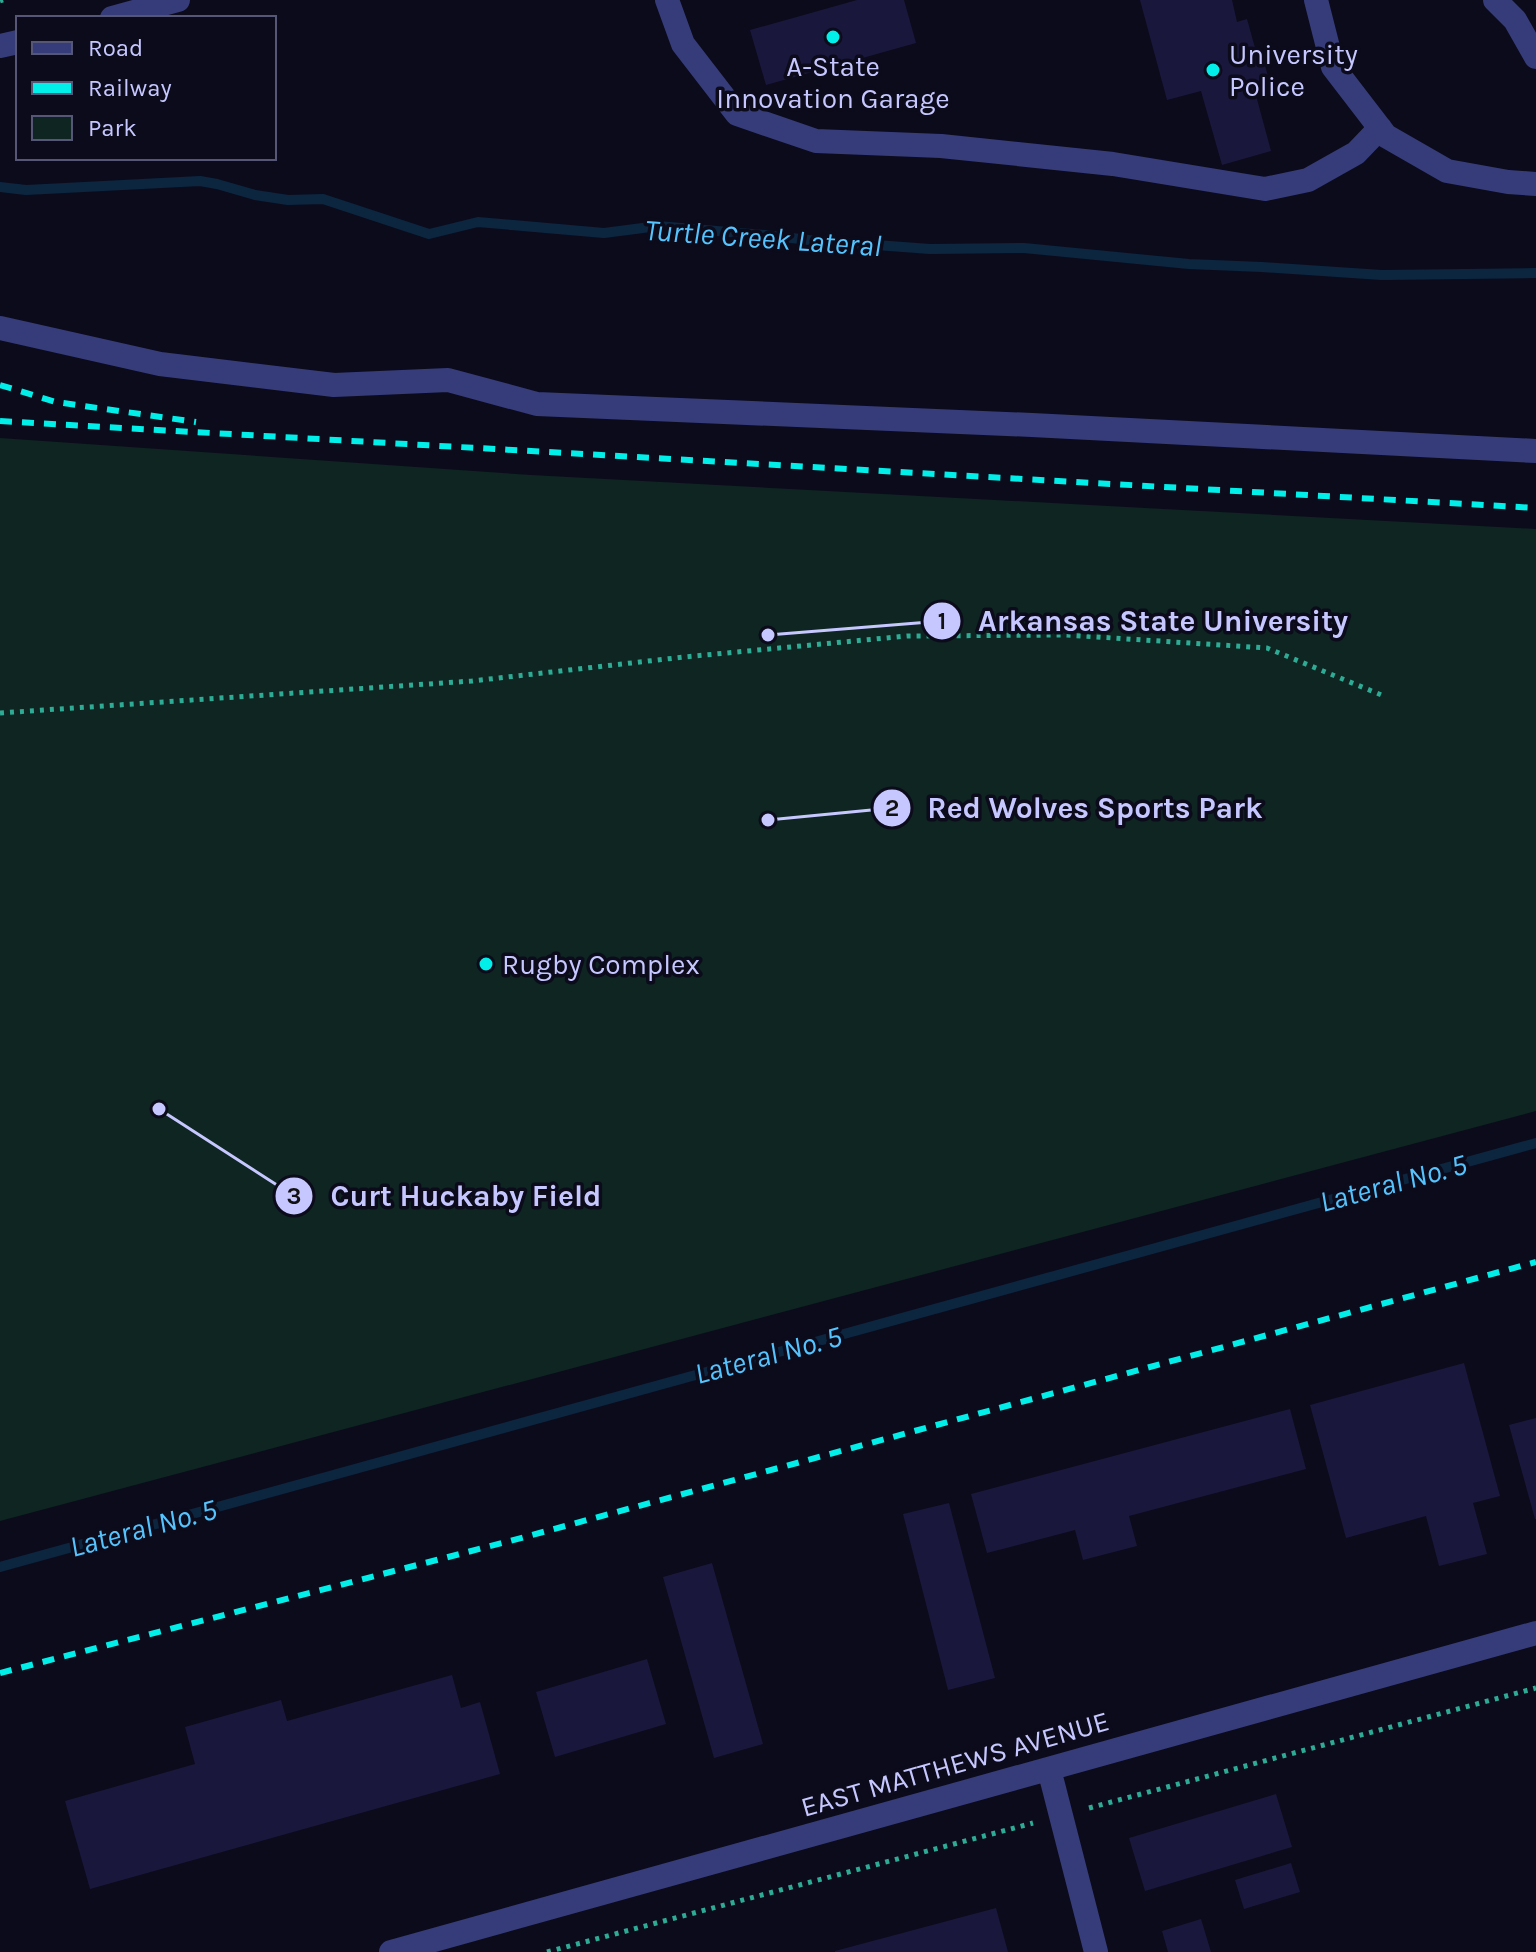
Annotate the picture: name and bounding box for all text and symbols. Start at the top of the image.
legend [16,16,276,160]
marker: A-State Innovation Garage [824,28,842,46]
text: Road [88,34,143,62]
place label: University Police [1229,38,1358,103]
place label: A-State Innovation Garage [716,50,950,115]
marker: University Police [1204,61,1222,79]
text: Railway [88,74,172,102]
text: Park [88,114,137,142]
water label: Turtle Creek Lateral [643,212,883,264]
callout: Arkansas State University [922,594,1365,648]
text: Arkansas State University [978,603,1348,639]
text: 1 [938,607,946,635]
callout: Red Wolves Sports Park [872,781,1279,835]
text: Red Wolves Sports Park [927,790,1263,826]
text: 2 [885,794,899,822]
place label: Rugby Complex [502,948,700,981]
marker: Rugby Complex [477,955,495,973]
water label: Lateral No. 5 [1315,1146,1471,1220]
callout: Curt Huckaby Field [274,1169,617,1223]
text: Curt Huckaby Field [331,1178,601,1214]
text: 3 [287,1182,301,1210]
water label: Lateral No. 5 [690,1318,846,1392]
water label: Lateral No. 5 [65,1491,221,1565]
street label: EAST MATTHEWS AVENUE [797,1704,1113,1824]

